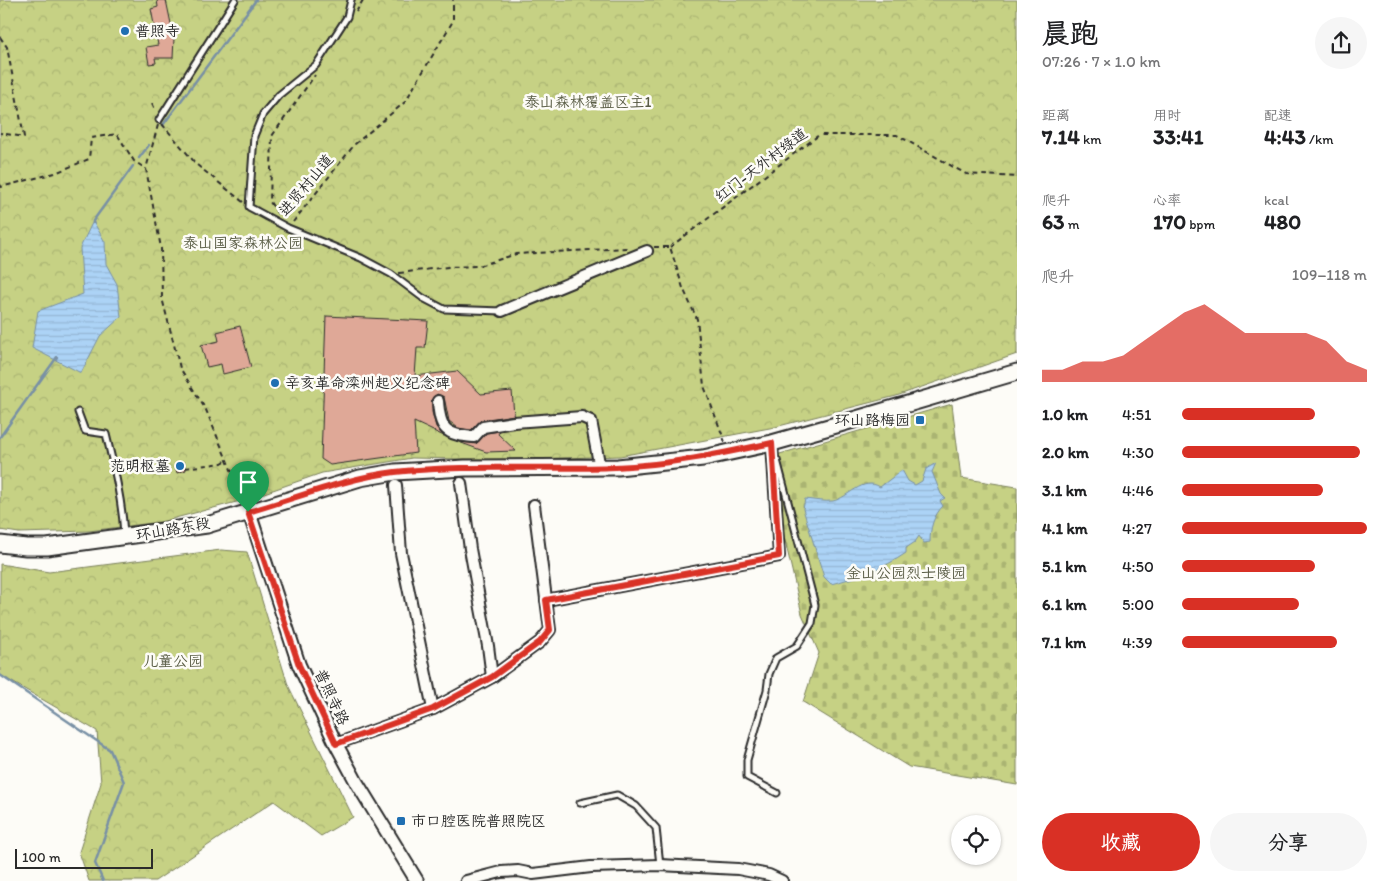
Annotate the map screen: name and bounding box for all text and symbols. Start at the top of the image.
text: 晨跑 [1042,16,1098,50]
button: share [1315,17,1367,69]
place label: 普照寺 [135,22,180,40]
marker: 普照寺 [119,25,131,37]
text: 07:26 · 7 × 1.0 km [1042,52,1161,71]
park label: 泰山森林覆盖区主1 [525,93,652,111]
text: 距离 [1042,107,1070,124]
text: 用时 [1153,107,1181,124]
text: 配速 [1264,107,1292,124]
street label: 红门-天外村绿道 [711,124,811,206]
text: 7.14 [1042,124,1080,149]
text: 33:41 [1153,124,1203,149]
text: 4:43 [1264,124,1306,149]
text: km [1080,131,1102,148]
text: /km [1306,131,1333,148]
street label: 进贤村山道 [275,150,337,220]
text: 爬升 [1042,192,1070,209]
text: 心率 [1153,192,1181,209]
text: kcal [1264,192,1289,209]
text: 63 [1042,209,1065,234]
text: 170 [1153,209,1186,234]
text: 480 [1264,209,1301,234]
text: m [1065,216,1080,233]
text: bpm [1186,216,1215,233]
park label: 泰山国家森林公园 [183,234,303,252]
text: 109–118 m [1292,265,1367,284]
text: 爬升 [1042,267,1074,286]
place label: 辛亥革命滦州起义纪念碑 [285,374,450,392]
marker: 辛亥革命滦州起义纪念碑 [269,377,281,389]
text: 1.0 km [1042,405,1088,424]
text: 4:51 [1122,405,1151,424]
place label: 环山路梅园 [835,411,910,429]
marker: 环山路梅园 [914,414,926,426]
text: 2.0 km [1042,443,1089,462]
text: 4:30 [1122,443,1154,462]
place label: 范明枢墓 [110,457,170,475]
marker: 范明枢墓 [174,460,186,472]
pin [227,461,269,512]
icon: arrive [234,468,262,496]
text: 3.1 km [1042,481,1087,500]
text: 4:46 [1122,481,1154,500]
street label: 环山路东段 [134,514,212,544]
text: 4.1 km [1042,519,1088,538]
text: 4:27 [1122,519,1152,538]
text: 5.1 km [1042,557,1087,576]
text: 4:50 [1122,557,1154,576]
park label: 金山公园烈士陵园 [846,564,966,582]
text: 6.1 km [1042,595,1087,614]
text: 5:00 [1122,595,1154,614]
text: 7.1 km [1042,633,1086,652]
text: 4:39 [1122,633,1153,652]
park label: 儿童公园 [143,652,203,670]
street label: 普照寺路 [311,666,353,728]
place label: 市口腔医院普照院区 [411,812,546,830]
button: 收藏 [1042,813,1200,871]
button: 分享 [1210,813,1367,871]
marker: 市口腔医院普照院区 [395,815,407,827]
map controls [951,815,1001,865]
button: locate [951,815,1001,865]
scale bar [15,846,152,869]
text: 100 m [22,849,61,866]

